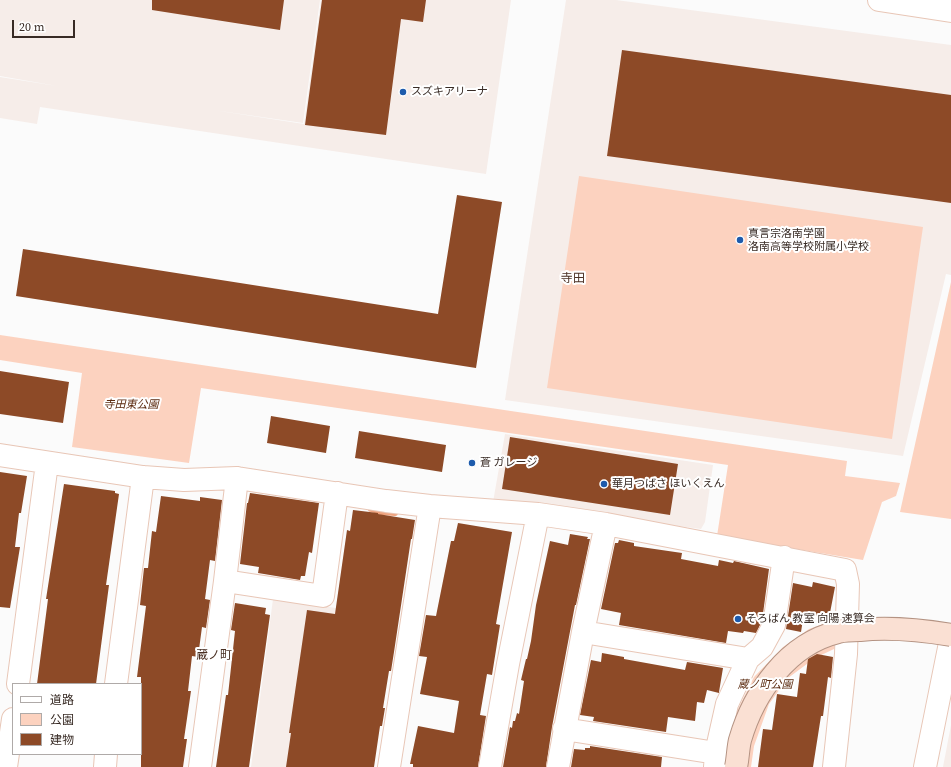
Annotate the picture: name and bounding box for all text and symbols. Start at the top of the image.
scale bar [14,12,77,38]
text: 20 m [19,19,45,35]
place label: スズキアリーナ [411,85,488,99]
marker: スズキアリーナ [398,87,408,97]
place label: 真言宗洛南学園 洛南高等学校附属小学校 [748,227,869,253]
marker: 真言宗洛南学園 洛南高等学校附属小学校 [735,235,745,245]
district label: 寺田 [561,272,585,286]
park label: 寺田東公園 [104,398,158,412]
place label: 蒼 ガレージ [480,456,538,470]
marker: 蒼 ガレージ [467,458,477,468]
place label: 華月つばさ ほいくえん [612,477,725,491]
marker: 華月つばさ ほいくえん [599,479,609,489]
place label: そろばん 教室 向陽 速算会 [746,612,875,626]
marker: そろばん 教室 向陽 速算会 [733,614,743,624]
district label: 蔵ノ町 [196,649,232,663]
park label: 蔵ノ町公園 [738,678,792,692]
legend [12,683,142,755]
text: 道路 [50,692,74,708]
text: 公園 [50,712,74,728]
text: 建物 [50,732,74,748]

